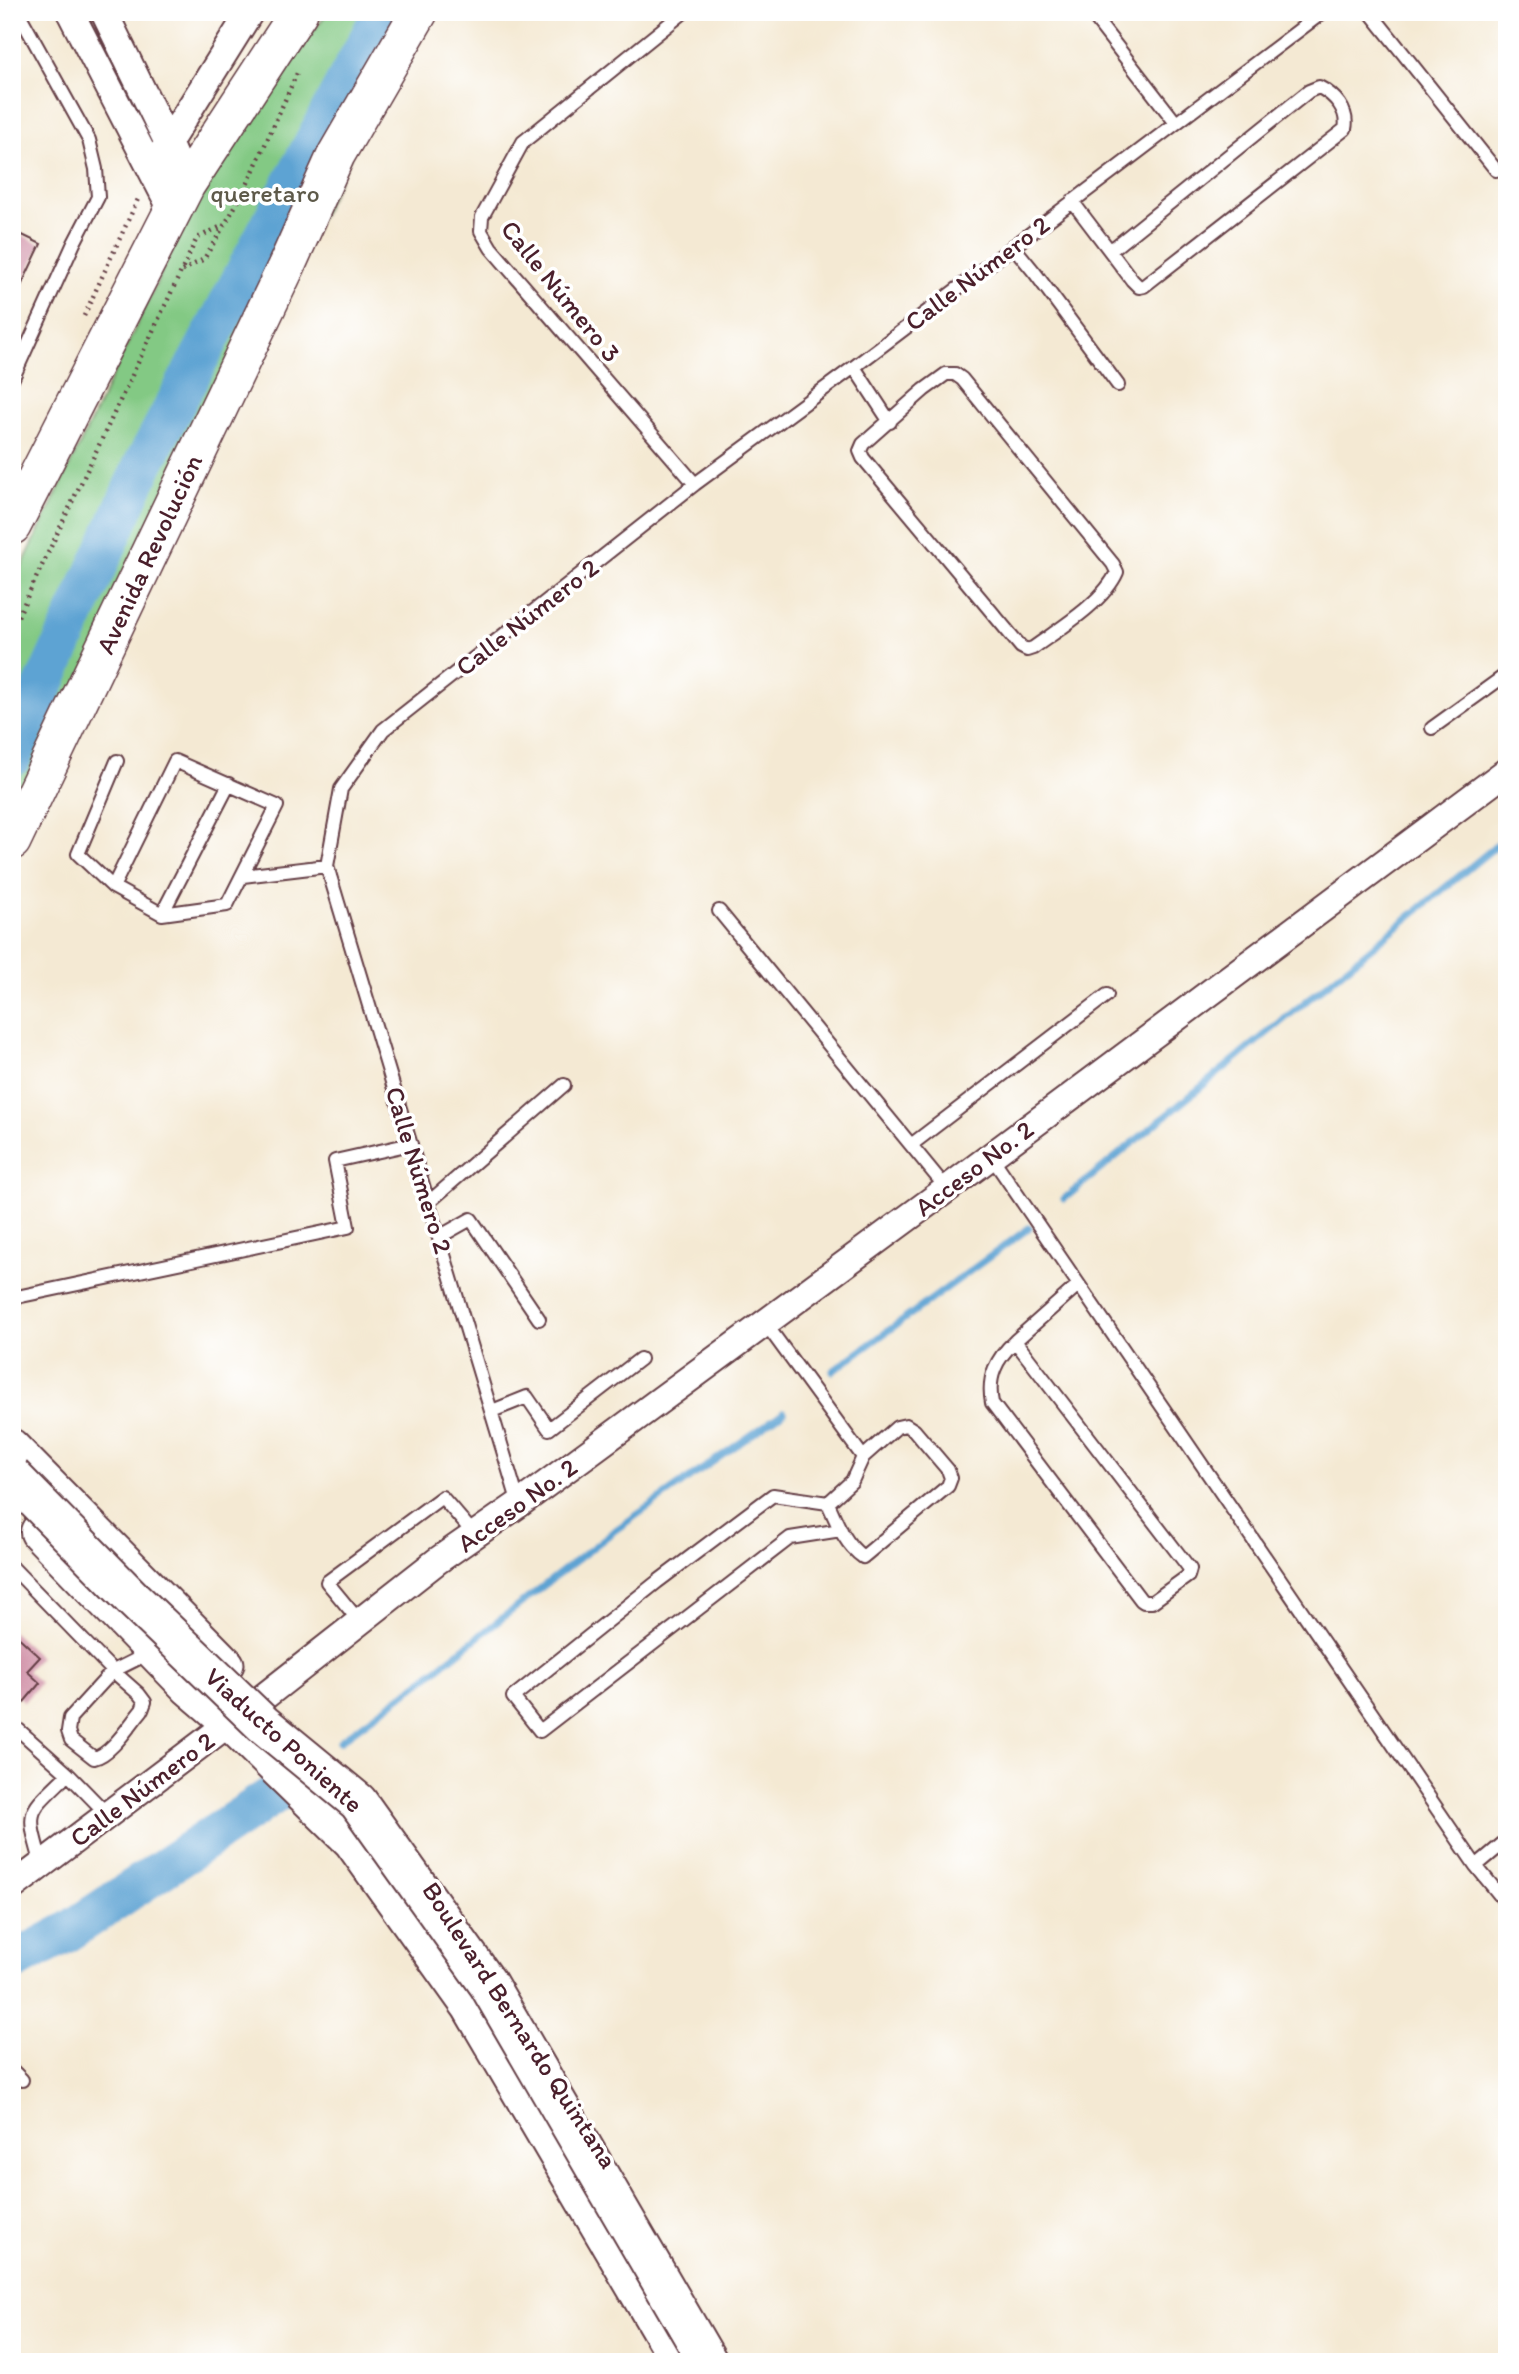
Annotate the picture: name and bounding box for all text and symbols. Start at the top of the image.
park label: queretaro [210,177,320,209]
street label: Calle Número 2 [898,208,1056,338]
street label: Calle Número 3 [494,214,628,368]
street label: Avenida Revolución [89,449,209,659]
street label: Calle Número 2 [449,551,605,683]
street label: Calle Número 2 [378,1083,460,1258]
street label: Acceso No. 2 [908,1113,1040,1223]
street label: Acceso No. 2 [451,1451,583,1559]
street label: Viaducto Poniente [198,1661,370,1819]
street label: Calle Número 2 [63,1724,221,1854]
street label: Boulevard Bernardo Quintana [415,1876,625,2174]

